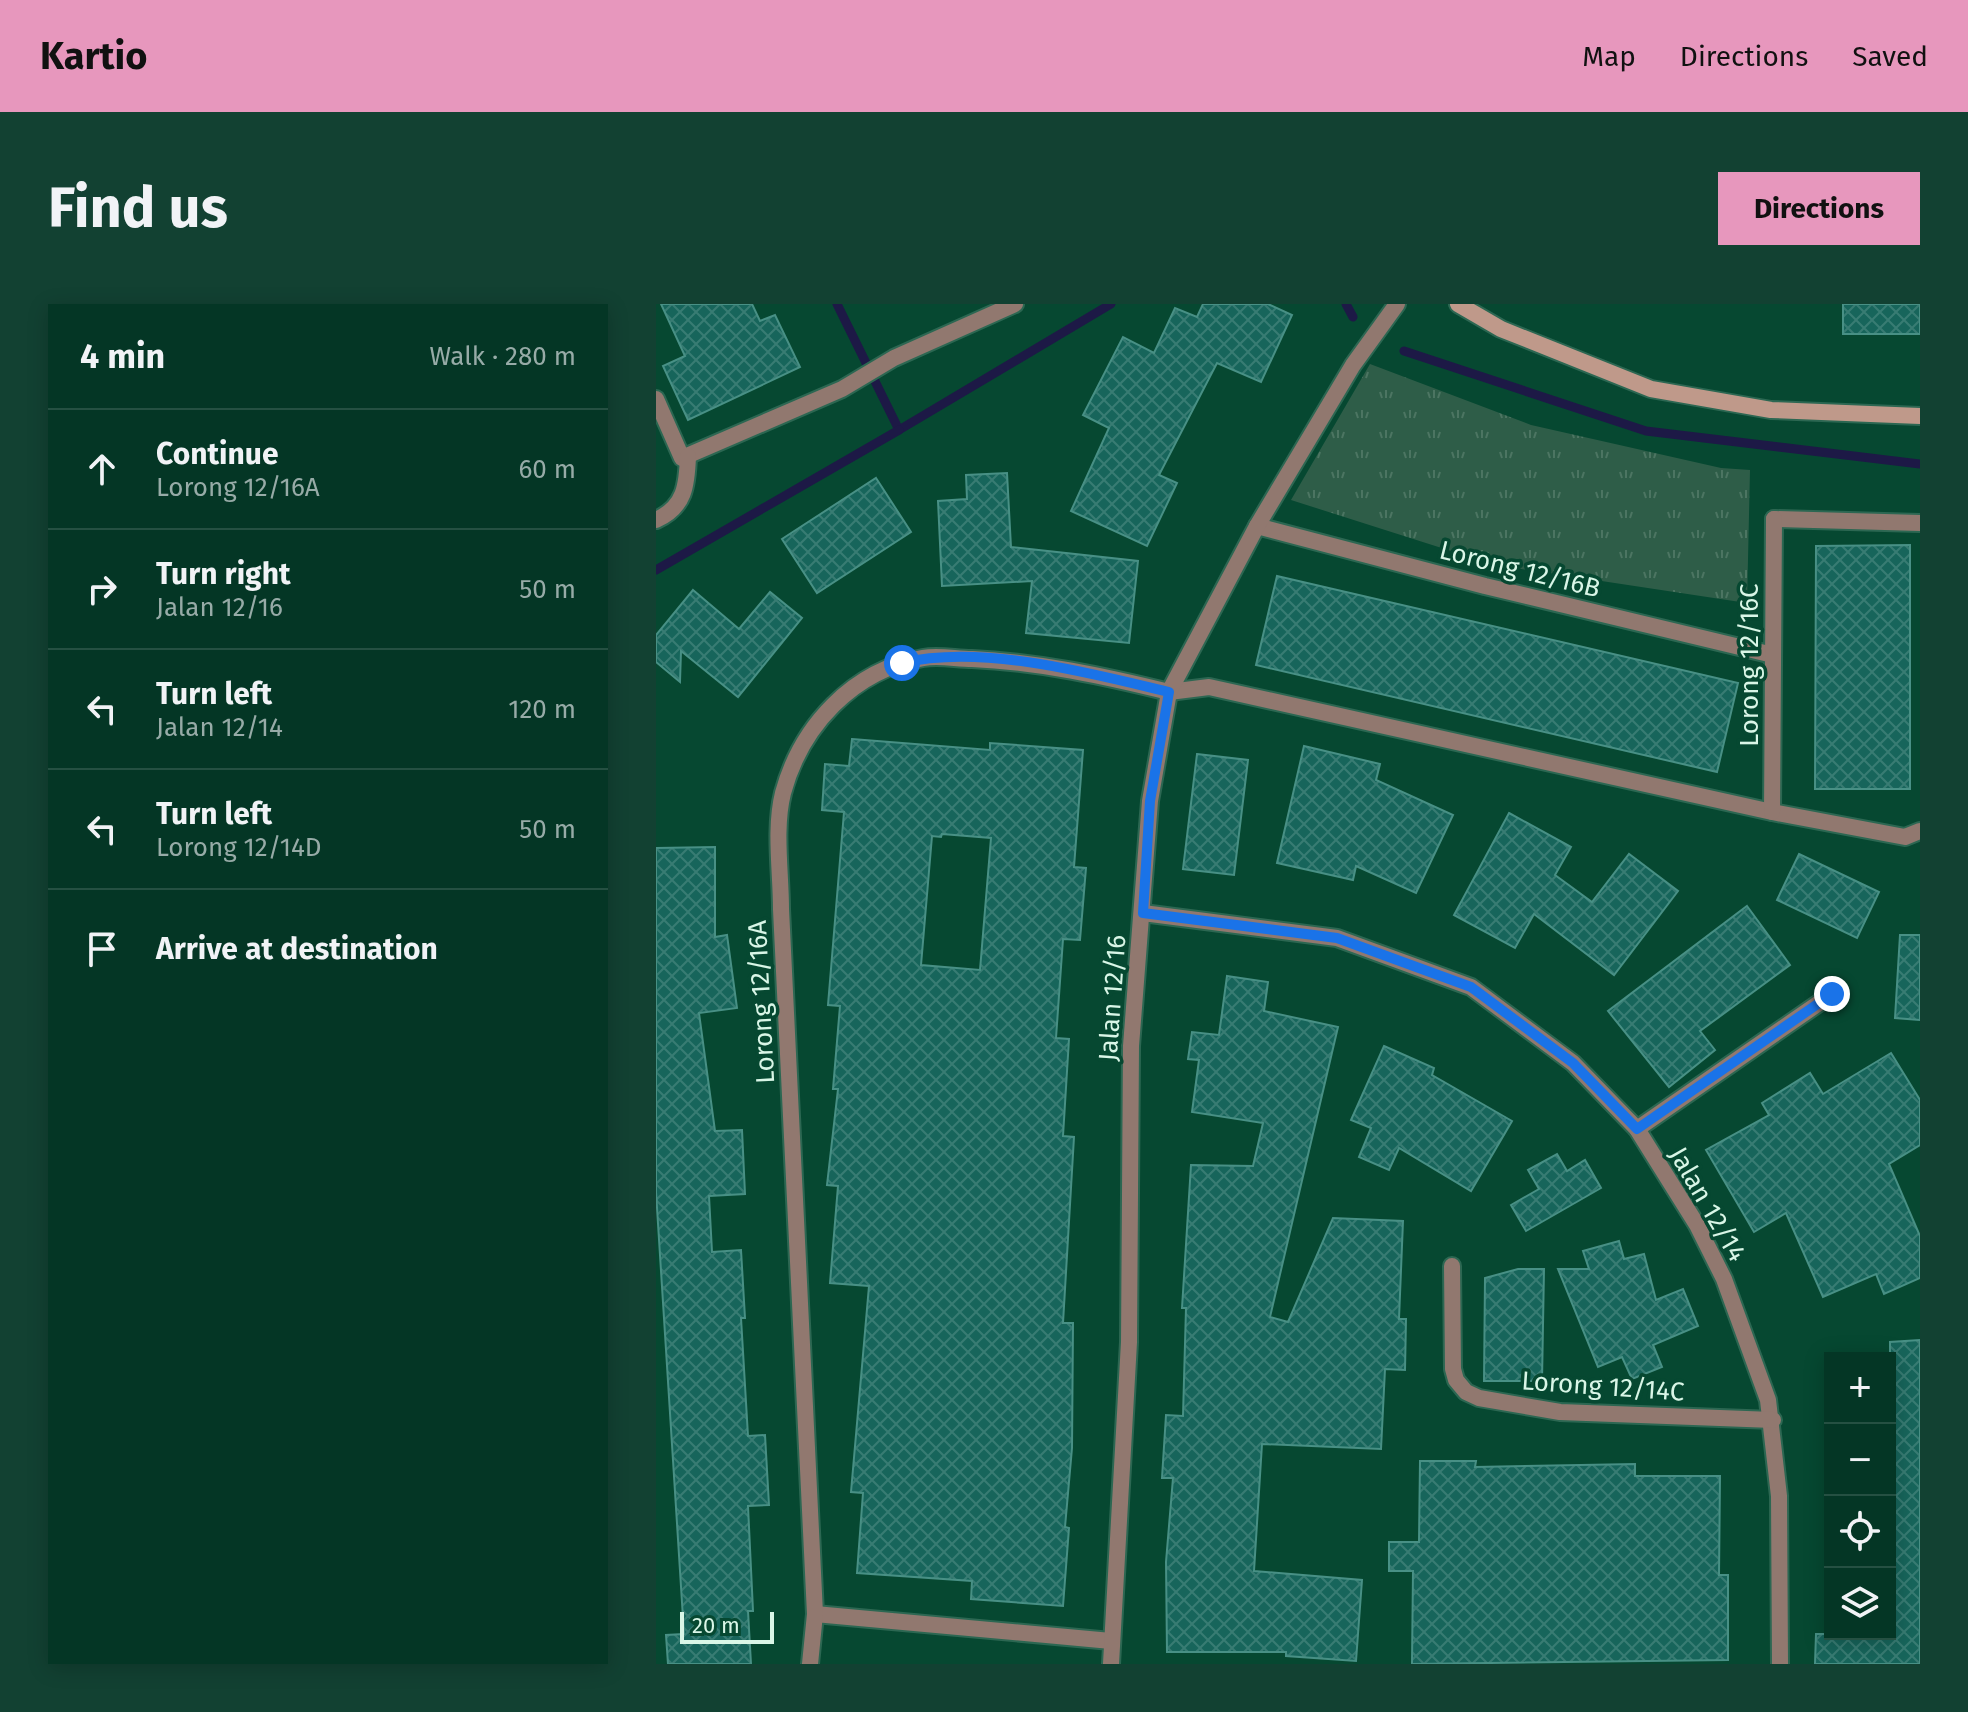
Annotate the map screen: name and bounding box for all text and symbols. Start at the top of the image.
text: Kartio [40,33,147,79]
text: Map [1582,40,1636,73]
text: Directions [1680,40,1808,73]
text: Saved [1852,40,1928,73]
button: Directions [1718,172,1920,245]
text: Find us [48,175,228,242]
text: 4 min [80,336,165,377]
text: Walk · 280 m [430,341,576,372]
text: Continue [156,436,279,472]
icon: ahead [80,447,124,491]
text: 60 m [518,454,576,485]
text: Lorong 12/16A [156,472,320,503]
street label: Lorong 12/16B [1436,535,1603,604]
text: Turn right [156,556,291,592]
icon: right [80,567,124,611]
text: 50 m [519,574,576,605]
street label: Lorong 12/16C [1734,583,1765,747]
text: Jalan 12/16 [156,592,283,623]
route start [884,645,920,681]
text: Turn left [156,676,272,712]
icon: left [80,687,124,731]
text: 120 m [508,694,576,725]
text: Jalan 12/14 [156,712,283,743]
text: Turn left [156,796,272,832]
icon: left [80,807,124,851]
text: 50 m [519,814,576,845]
text: Lorong 12/14D [156,832,322,863]
street label: Lorong 12/16A [742,919,781,1085]
icon: arrive [80,927,124,971]
text: Arrive at destination [156,931,438,967]
street label: Jalan 12/16 [1093,934,1132,1062]
route end [1814,976,1850,1012]
street label: Jalan 12/14 [1662,1142,1753,1267]
map controls [1824,1352,1896,1640]
button: + [1824,1352,1896,1424]
street label: Lorong 12/14C [1520,1365,1686,1408]
button: − [1824,1424,1896,1496]
button: locate [1824,1496,1896,1568]
button: layers [1824,1568,1896,1640]
scale bar [680,1608,774,1644]
text: 20 m [692,1612,740,1639]

